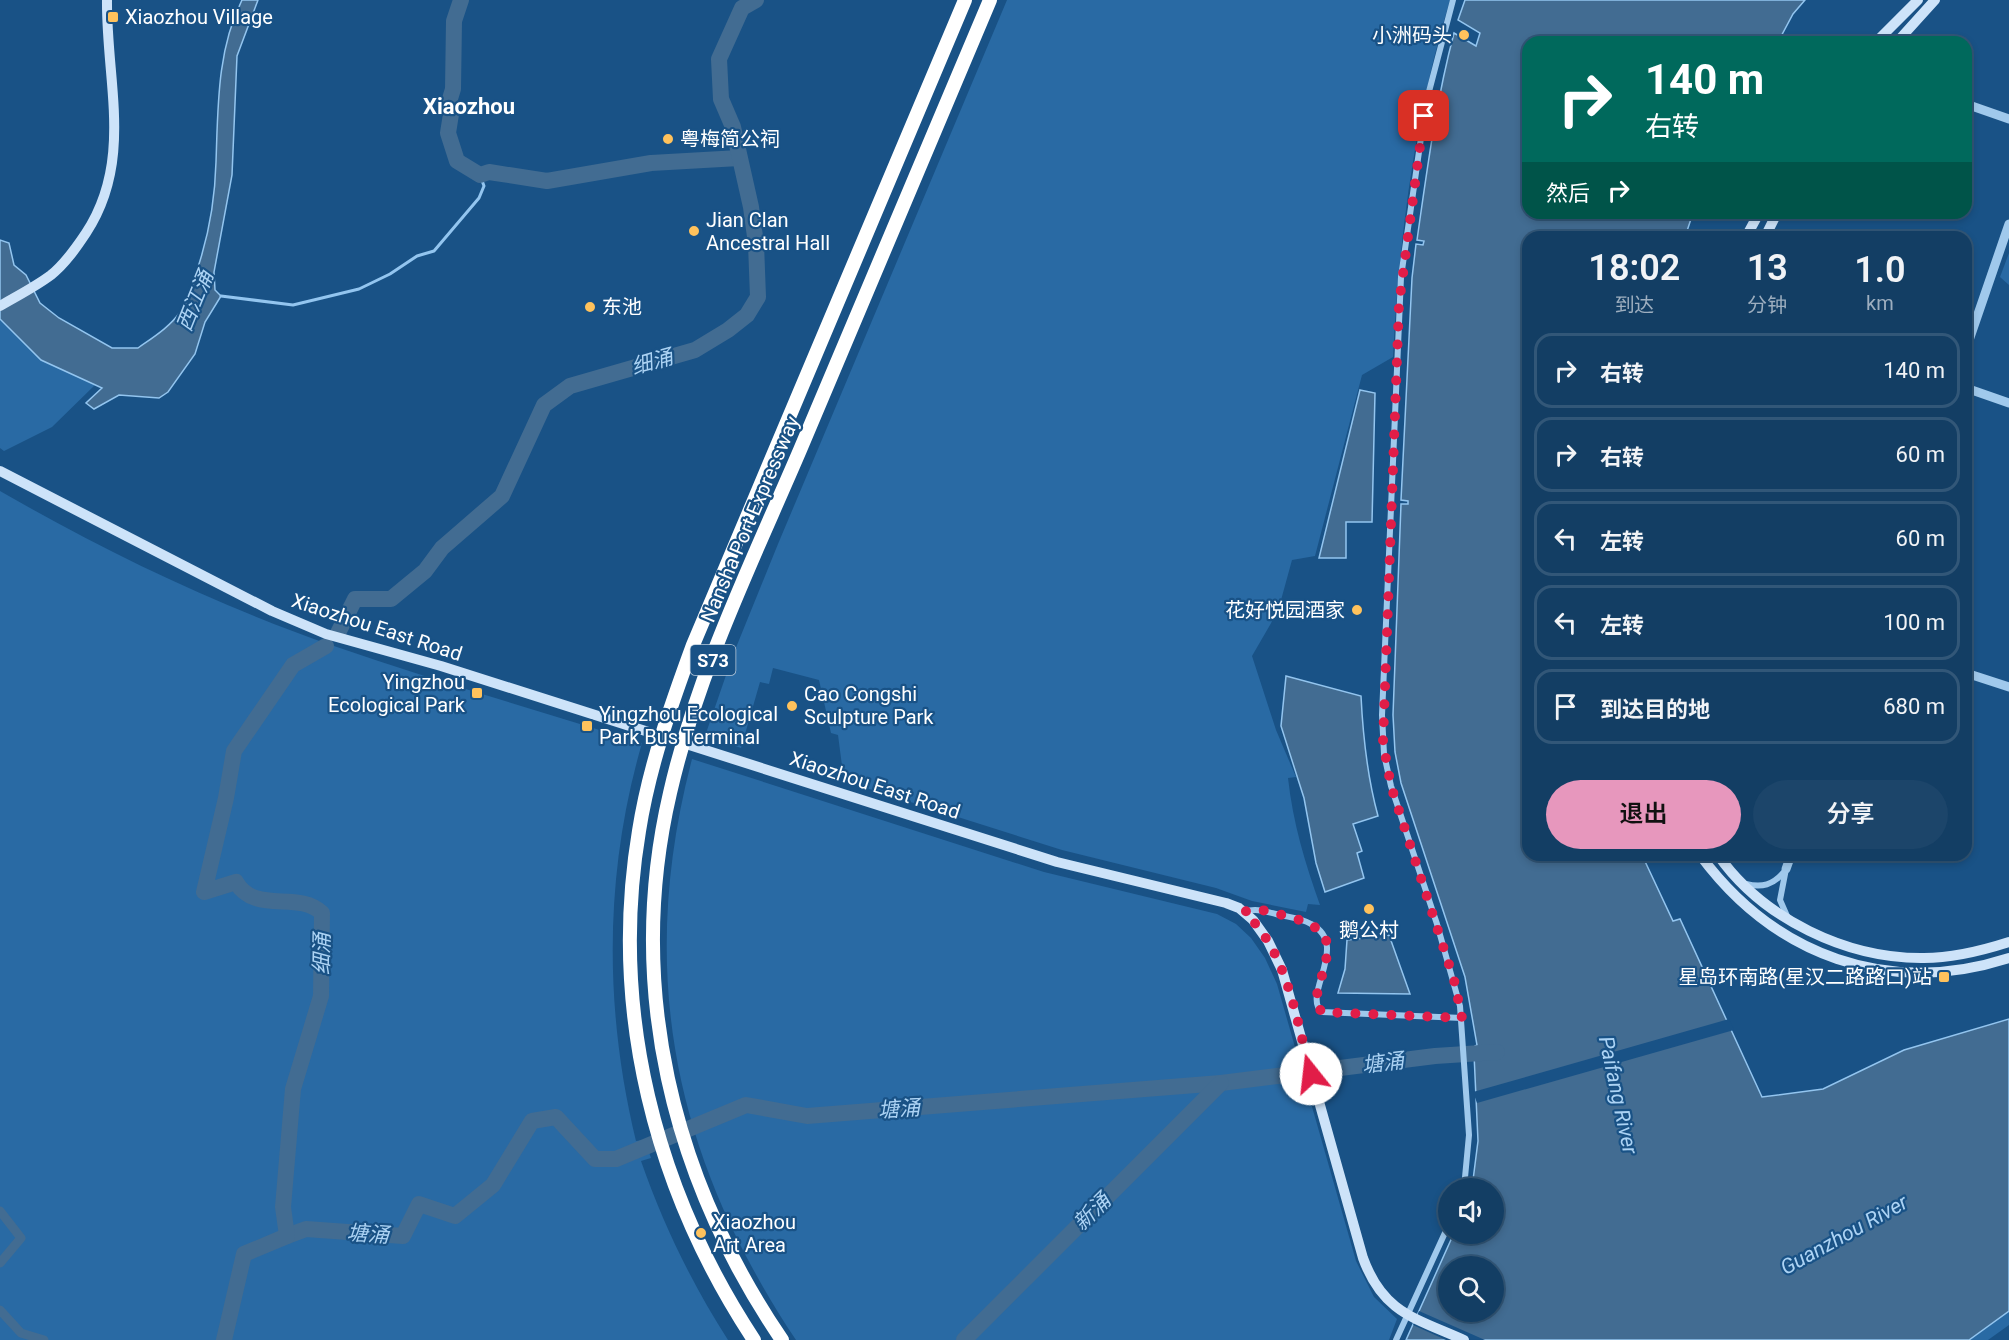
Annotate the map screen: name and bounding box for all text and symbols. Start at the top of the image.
place label: Xiaozhou Village [125,5,273,29]
marker: Xiaozhou Village [106,10,120,24]
place label: 小洲码头 [1372,23,1452,47]
marker: 小洲码头 [1457,28,1471,42]
text: 140 m [1645,55,1764,104]
icon: right [1546,60,1624,138]
pin [1398,90,1449,141]
district label: Xiaozhou [423,94,515,119]
icon: arrive [1407,99,1440,132]
text: 右转 [1645,111,1699,143]
place label: 粤梅简公祠 [680,127,780,151]
marker: 粤梅简公祠 [661,132,675,146]
icon: right [1602,174,1635,207]
text: 然后 [1546,181,1590,206]
place label: Jian Clan Ancestral Hall [706,208,830,255]
marker: Jian Clan Ancestral Hall [687,224,701,238]
text: 18:02 [1588,247,1680,289]
text: 13 [1747,247,1788,289]
text: 1.0 [1854,249,1906,291]
water label: 西江涌 [172,265,219,335]
text: km [1866,291,1894,315]
text: 到达 [1614,293,1654,317]
text: 分钟 [1747,293,1787,317]
place label: 东池 [602,295,642,319]
marker: 东池 [583,300,597,314]
water label: 细涌 [629,344,677,379]
icon: right [1549,354,1582,387]
text: 140 m [1883,358,1945,383]
text: 右转 [1600,361,1644,386]
street label: Nansha Port Expressway [696,412,805,626]
icon: right [1549,438,1582,471]
text: 60 m [1896,442,1945,467]
text: 右转 [1600,445,1644,470]
icon: left [1549,522,1582,555]
text: 60 m [1896,526,1945,551]
text: 左转 [1600,529,1644,554]
street label: Xiaozhou East Road [289,588,465,666]
place label: 花好悦园酒家 [1225,598,1345,622]
marker: 花好悦园酒家 [1350,603,1364,617]
icon: left [1549,606,1582,639]
text: 100 m [1883,610,1945,635]
text: 左转 [1600,613,1644,638]
road number: S73 [690,645,736,675]
place label: Yingzhou Ecological Park [328,670,466,717]
place label: Cao Congshi Sculpture Park [804,682,934,729]
marker: Yingzhou Ecological Park [470,686,484,700]
icon: arrive [1549,690,1582,723]
text: 680 m [1883,694,1945,719]
text: 到达目的地 [1600,697,1710,722]
marker: Cao Congshi Sculpture Park [785,699,799,713]
place label: Yingzhou Ecological Park Bus Terminal [599,702,778,749]
marker: Yingzhou Ecological Park Bus Terminal [580,719,594,733]
street label: Xiaozhou East Road [787,746,963,824]
button: 退出 [1546,780,1741,849]
button: 分享 [1753,780,1948,849]
marker: 鹅公村 [1362,902,1376,916]
place label: 鹅公村 [1339,918,1399,942]
water label: 细涌 [310,931,334,975]
place label: 星岛环南路(星汉二路路口)站 [1678,965,1932,989]
marker: 星岛环南路(星汉二路路口)站 [1937,970,1951,984]
water label: Paifang River [1594,1034,1642,1157]
position arrow [1279,1042,1343,1106]
water label: 塘涌 [1361,1048,1407,1077]
water label: 塘涌 [877,1095,923,1122]
map controls [1438,1178,1504,1322]
button: sound [1438,1178,1504,1244]
water label: 新涌 [1069,1187,1117,1235]
water label: Guanzhou River [1776,1190,1913,1280]
place label: Xiaozhou Art Area [713,1210,796,1257]
water label: 塘涌 [346,1221,392,1248]
marker: Xiaozhou Art Area [694,1226,708,1240]
button: search [1438,1256,1504,1322]

